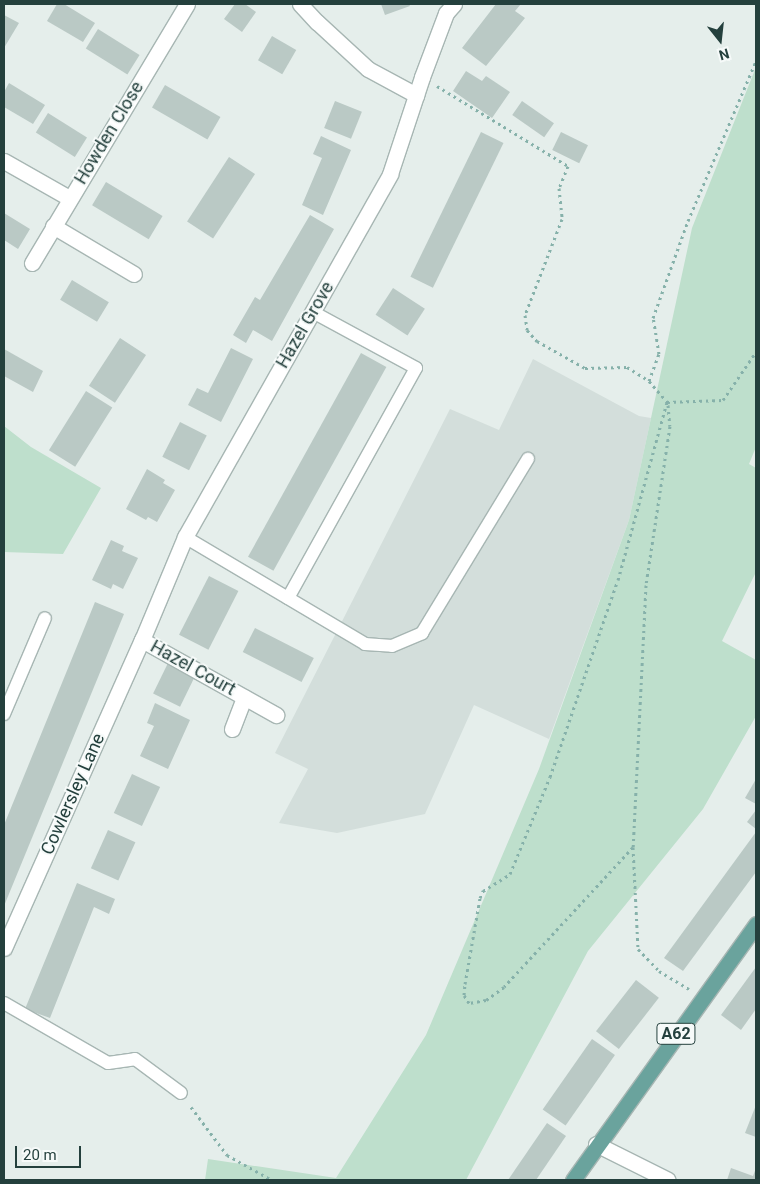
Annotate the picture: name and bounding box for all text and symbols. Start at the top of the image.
north arrow [695,15,745,65]
text: N [717,45,731,63]
street label: Howden Close [70,78,148,188]
street label: Hazel Grove [272,278,338,372]
street label: Hazel Court [147,636,239,700]
street label: Cowlersley Lane [37,730,109,858]
road number: A62 [656,1021,696,1048]
scale bar [18,1136,84,1168]
text: 20 m [23,1146,57,1164]

